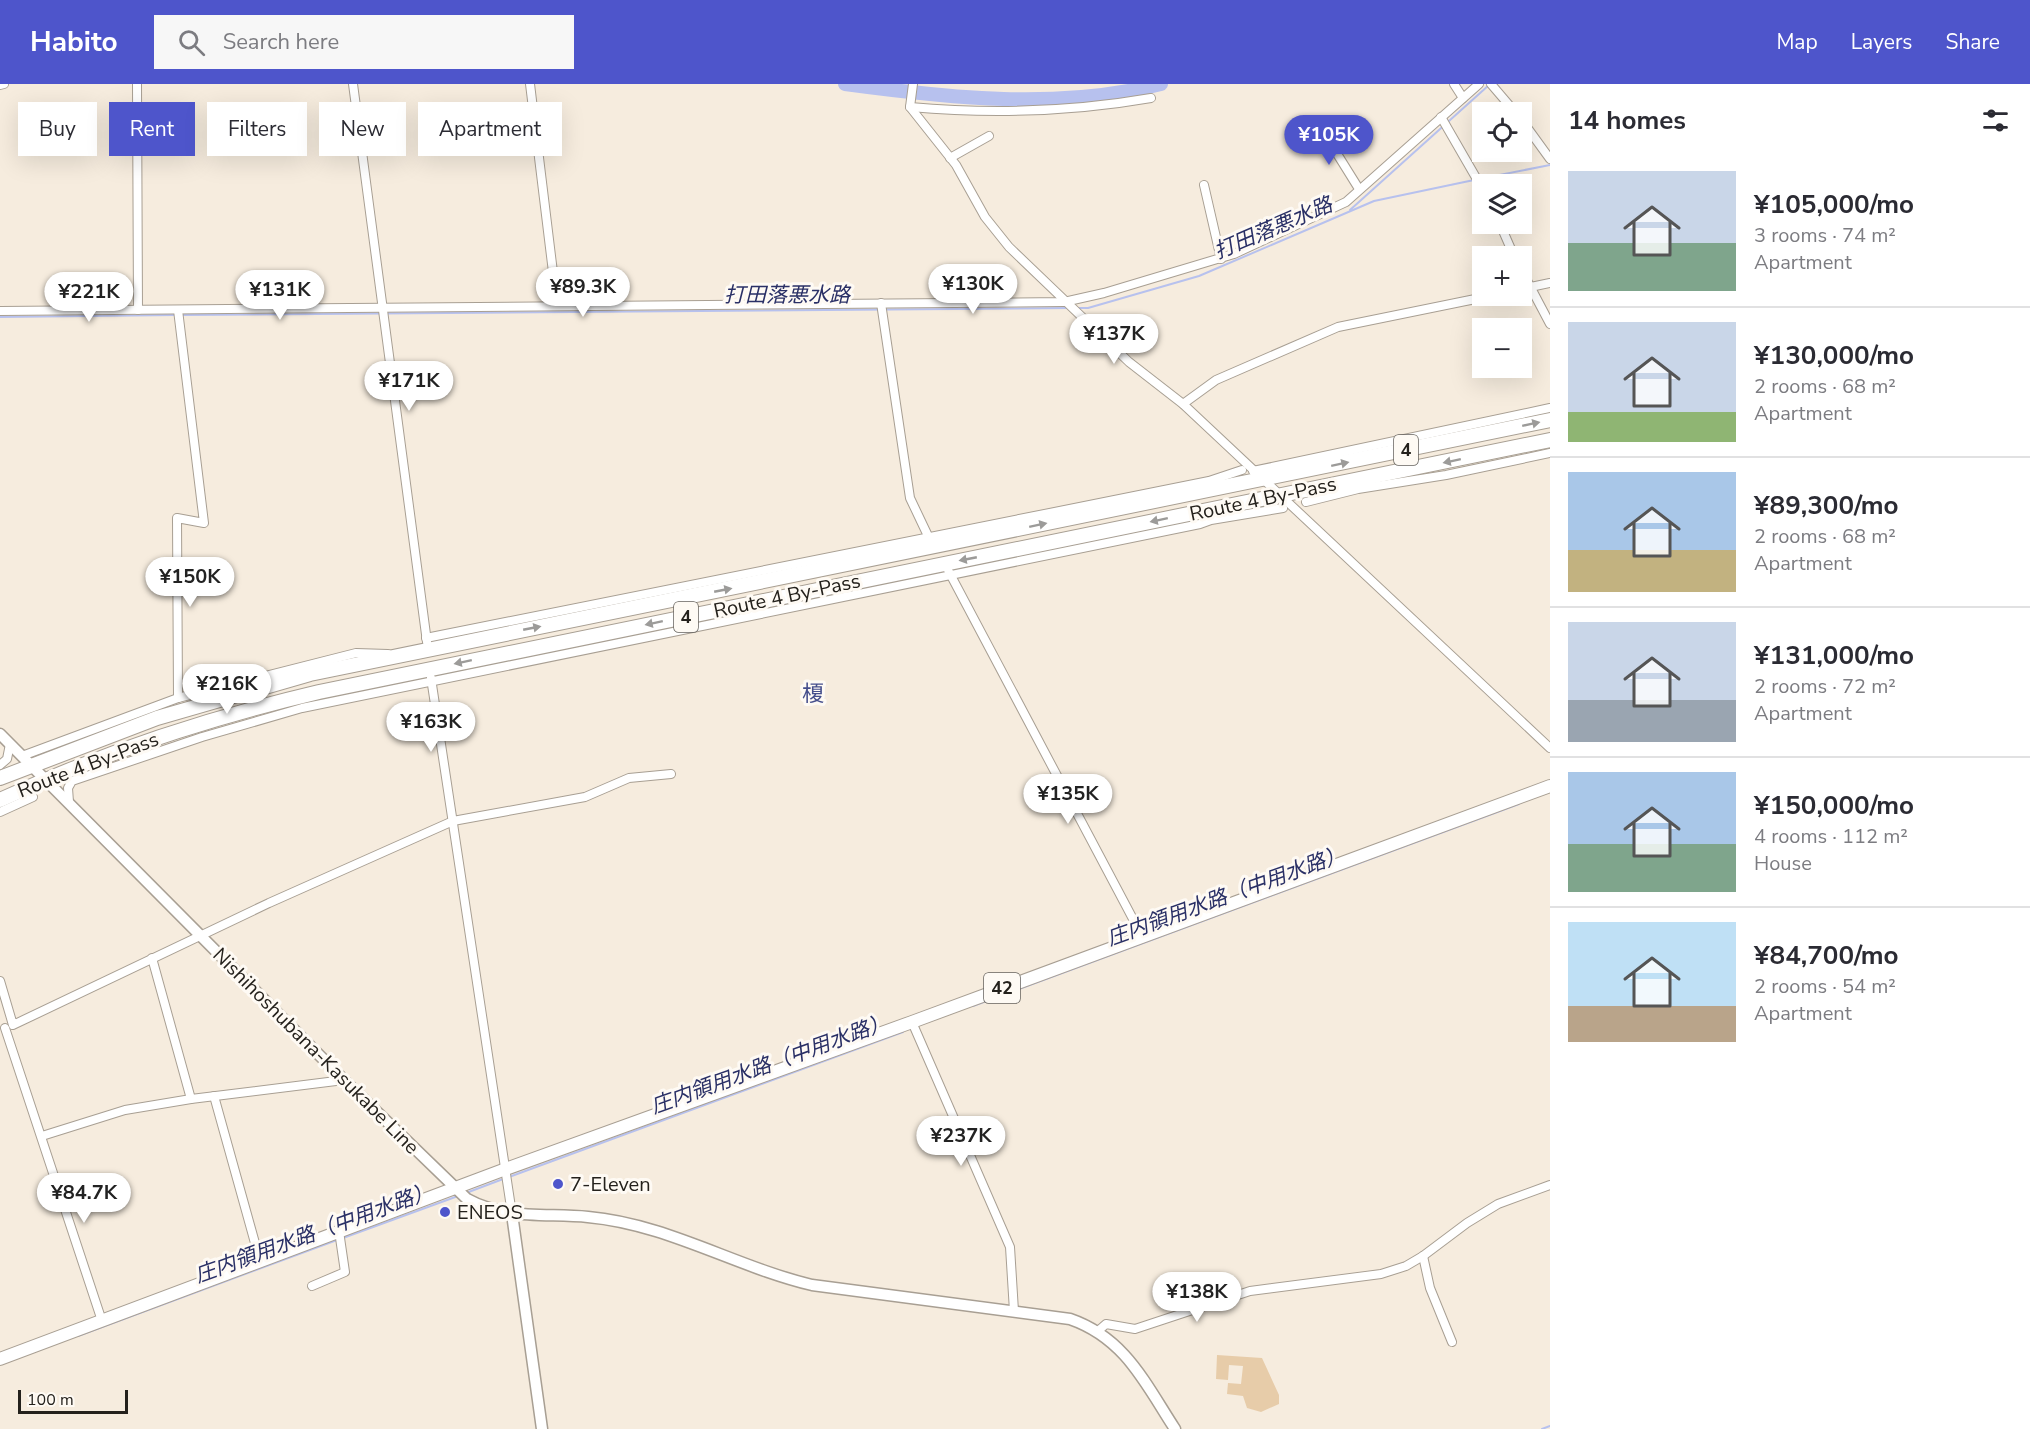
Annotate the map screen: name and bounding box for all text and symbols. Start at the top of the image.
search box [154,15,574,69]
text: Habito [30,23,118,61]
icon: search [175,26,208,59]
text: Search here [223,27,339,57]
text: Map [1776,28,1818,56]
text: Layers [1851,28,1912,56]
text: Share [1945,28,2000,56]
chip: Buy [18,102,97,156]
chip: Rent [109,102,195,156]
chip: Filters [207,102,307,156]
chip: New [319,102,406,156]
chip: Apartment [418,102,562,156]
map controls [1472,102,1532,378]
button: locate [1472,102,1532,162]
text: 14 homes [1568,103,1686,138]
icon: filters [1979,104,2012,137]
pin: ¥105K [1287,115,1371,166]
text: ¥105K [1298,121,1360,148]
button: layers [1472,174,1532,234]
text: ¥105,000/mo [1754,187,1914,222]
water label: 打田落悪水路 [1210,190,1338,266]
icon: home [1616,195,1688,267]
text: 3 rooms · 74 m² [1754,222,1896,249]
button: + [1472,246,1532,306]
text: Apartment [1754,249,1852,276]
pin: ¥130K [931,264,1015,315]
pin: ¥89.3K [534,267,632,318]
pin: ¥131K [238,270,322,321]
text: ¥130K [942,270,1004,297]
pin: ¥221K [47,272,131,323]
text: ¥89.3K [550,273,616,300]
text: ¥131K [249,276,311,303]
text: ¥221K [58,278,120,305]
water label: 打田落悪水路 [724,281,852,309]
pin: ¥137K [1072,314,1156,365]
button: − [1472,318,1532,378]
text: ¥137K [1083,320,1145,347]
text: ¥130,000/mo [1754,338,1914,373]
icon: home [1616,346,1688,418]
pin: ¥171K [367,361,451,412]
text: ¥171K [378,367,440,394]
text: 2 rooms · 68 m² [1754,373,1896,400]
text: Apartment [1754,400,1852,427]
one-way arrow [1522,419,1541,428]
road number: 4 [1394,435,1418,465]
one-way arrow [1442,457,1461,466]
one-way arrow [1331,459,1350,468]
street label: Route 4 By-Pass [1187,470,1339,528]
text: ¥89,300/mo [1754,488,1898,523]
icon: home [1616,496,1688,568]
one-way arrow [1150,516,1169,525]
one-way arrow [1029,520,1048,529]
text: 2 rooms · 68 m² [1754,523,1896,550]
text: Apartment [1754,550,1852,577]
one-way arrow [959,555,978,564]
pin: ¥150K [148,557,232,608]
text: ¥150K [159,563,221,590]
street label: Route 4 By-Pass [711,567,863,625]
one-way arrow [714,585,733,594]
road number: 4 [674,602,698,632]
one-way arrow [644,619,663,628]
one-way arrow [523,623,542,632]
text: ¥131,000/mo [1754,638,1914,673]
icon: home [1616,646,1688,718]
one-way arrow [453,658,472,667]
pin: ¥216K [185,664,269,715]
text: ¥216K [196,670,258,697]
text: 2 rooms · 72 m² [1754,673,1896,700]
district label: 榎 [802,679,824,709]
text: Apartment [1754,700,1852,727]
pin: ¥163K [389,702,473,753]
text: ¥163K [400,708,462,735]
street label: Route 4 By-Pass [14,726,162,804]
pin: ¥135K [1026,774,1110,825]
text: ¥135K [1037,780,1099,807]
text: ¥150,000/mo [1754,788,1914,823]
icon: home [1616,796,1688,868]
text: 4 rooms · 112 m² [1754,823,1908,850]
water label: 庄内領用水路（中用水路） [1103,840,1349,952]
text: House [1754,850,1812,877]
text: ¥84,700/mo [1754,938,1898,973]
street label: Nishihoshubana-Kasukabe Line [207,942,425,1160]
icon: home [1616,946,1688,1018]
road number: 42 [984,973,1020,1003]
text: 2 rooms · 54 m² [1754,973,1896,1000]
text: Apartment [1754,1000,1852,1027]
water label: 庄内領用水路（中用水路） [647,1008,893,1120]
pin: ¥237K [919,1116,1003,1167]
text: ¥237K [930,1122,992,1149]
place label: 7-Eleven [570,1171,651,1198]
pin: ¥84.7K [35,1173,133,1224]
water label: 庄内領用水路（中用水路） [191,1177,437,1289]
marker: 7-Eleven [551,1177,565,1191]
text: ¥84.7K [51,1179,117,1206]
place label: ENEOS [457,1199,523,1226]
marker: ENEOS [438,1205,452,1219]
pin: ¥138K [1155,1272,1239,1323]
text: ¥138K [1166,1278,1228,1305]
scale bar [18,1387,128,1414]
text: 100 m [27,1389,74,1411]

